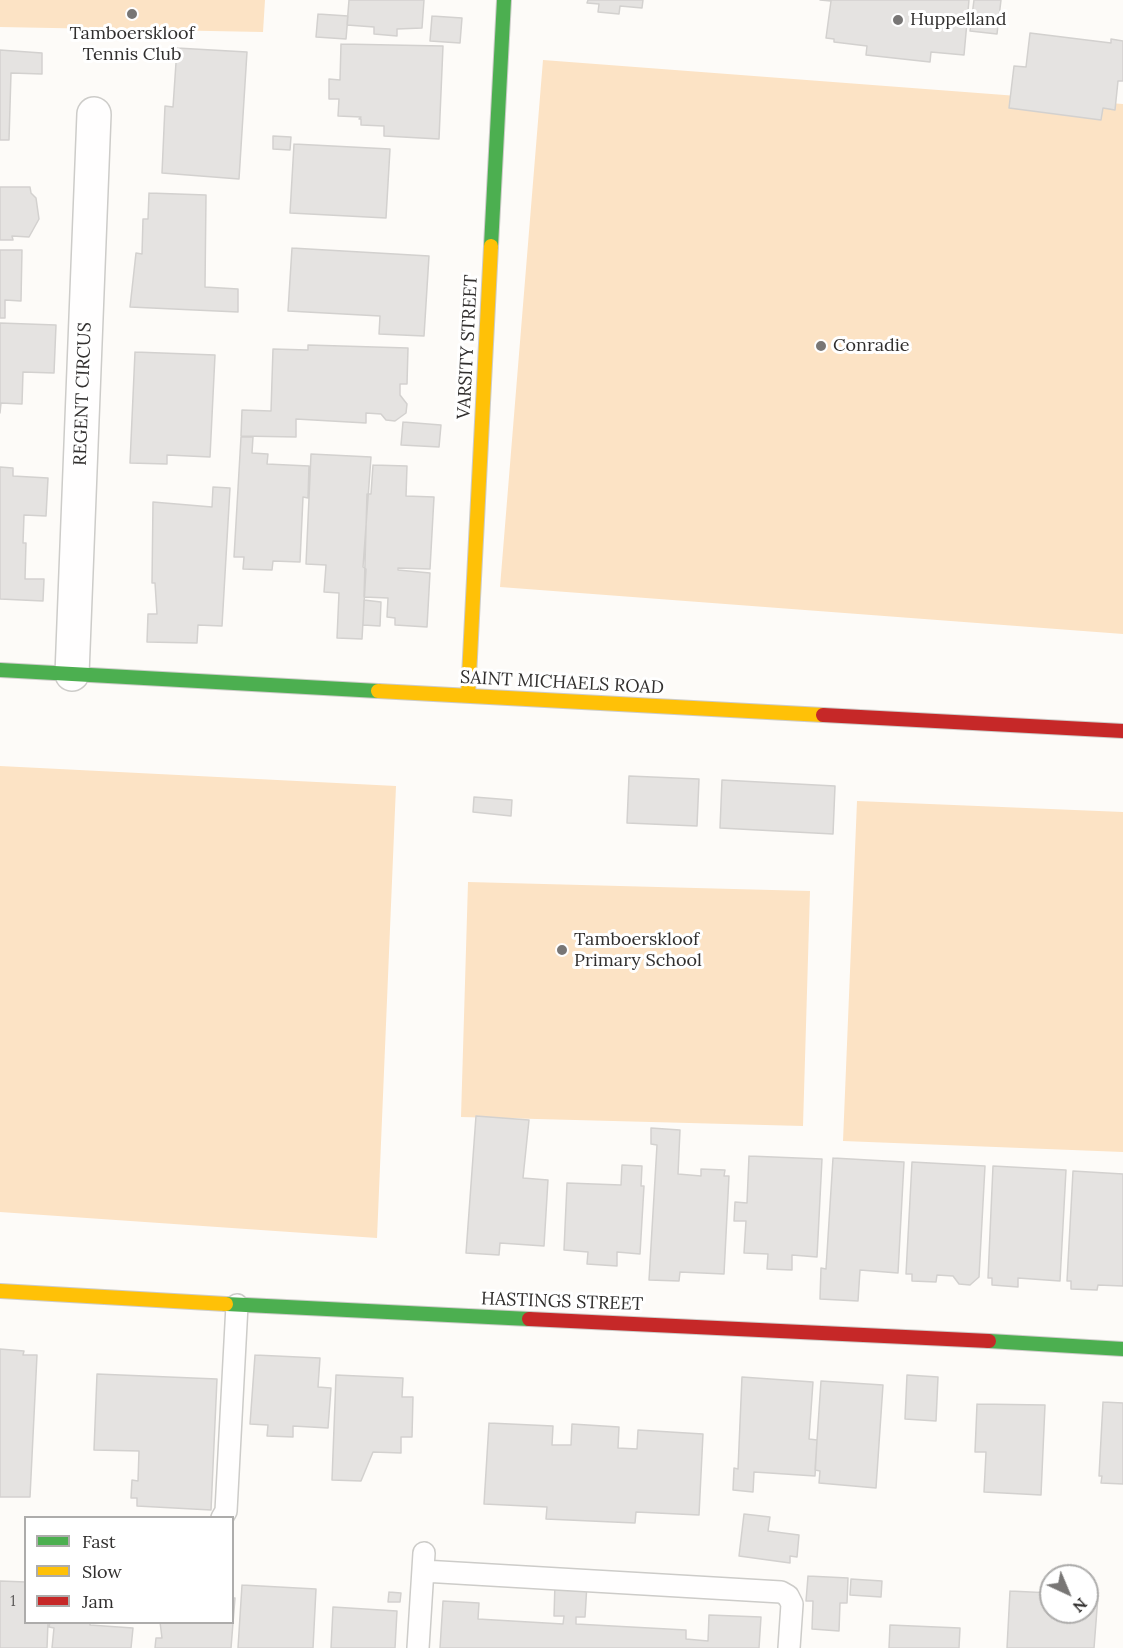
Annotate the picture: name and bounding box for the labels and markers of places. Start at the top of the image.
marker: Tamboerskloof Tennis Club [125,7,139,21]
place label: Huppelland [910,9,1006,31]
marker: Huppelland [891,13,905,27]
place label: Tamboerskloof Tennis Club [70,23,194,66]
place label: Conradie [833,335,910,357]
marker: Conradie [814,339,828,353]
place label: Tamboerskloof Primary School [574,929,702,972]
marker: Tamboerskloof Primary School [555,943,569,957]

